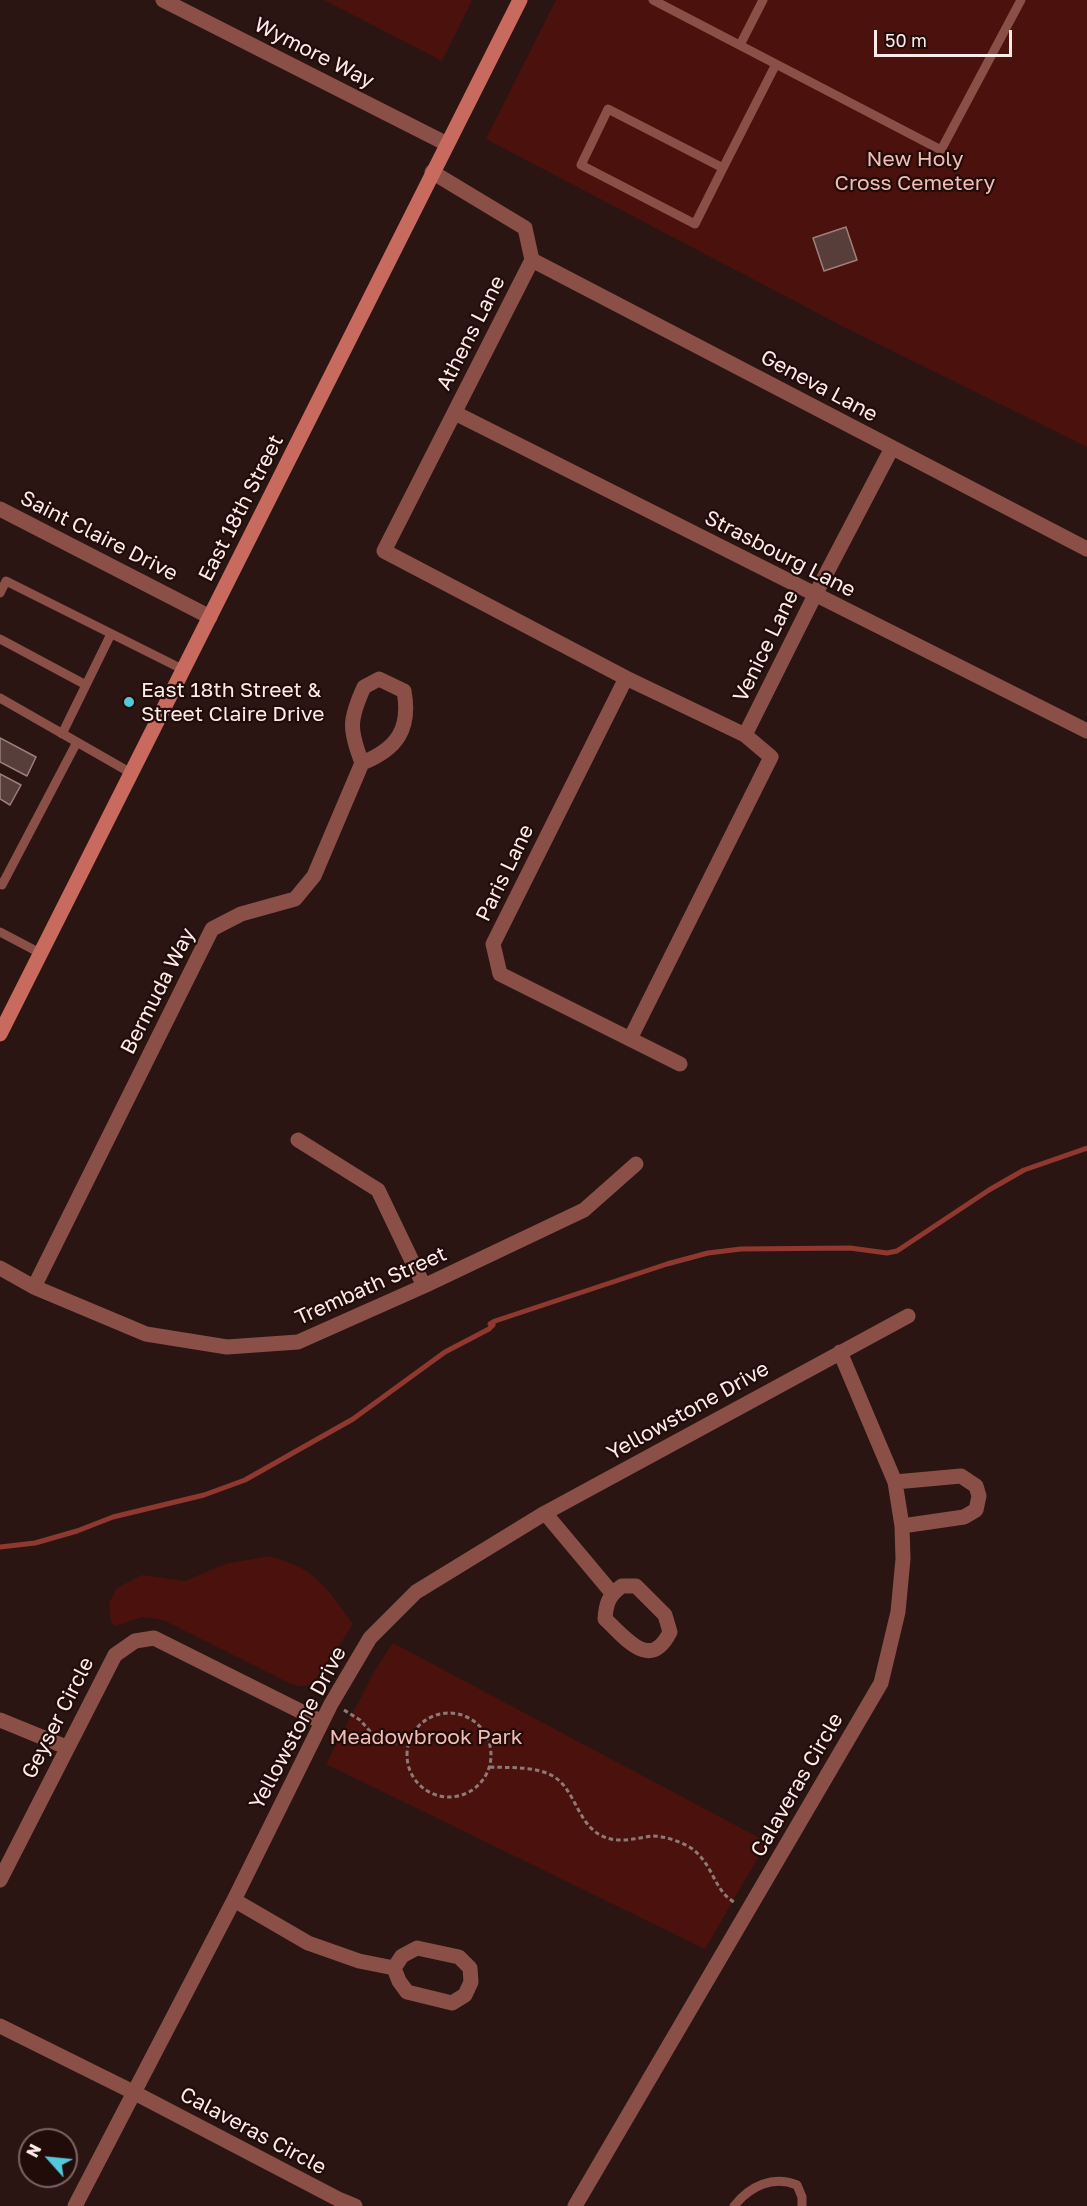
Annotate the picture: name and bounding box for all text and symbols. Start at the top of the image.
street label: Wymore Way [250,12,378,94]
scale bar [877,18,1015,56]
text: 50 m [885,29,927,51]
park label: New Holy Cross Cemetery [835,146,995,196]
street label: Athens Lane [431,272,511,394]
street label: Geneva Lane [756,345,882,427]
street label: East 18th Street [193,431,289,585]
street label: Saint Claire Drive [16,485,182,587]
street label: Strasbourg Lane [700,505,860,603]
street label: Venice Lane [728,586,804,706]
place label: East 18th Street & Street Claire Drive [141,677,324,727]
marker: East 18th Street & Street Claire Drive [122,695,136,709]
street label: Paris Lane [471,820,539,926]
street label: Bermuda Way [115,924,201,1058]
street label: Trembath Street [291,1241,451,1331]
street label: Yellowstone Drive [603,1356,773,1466]
street label: Yellowstone Drive [244,1642,352,1814]
street label: Geyser Circle [17,1653,99,1783]
street label: Calaveras Circle [746,1709,848,1861]
park label: Meadowbrook Park [329,1724,523,1750]
street label: Calaveras Circle [176,2082,330,2180]
north arrow [18,2128,78,2188]
text: N [22,2141,45,2161]

